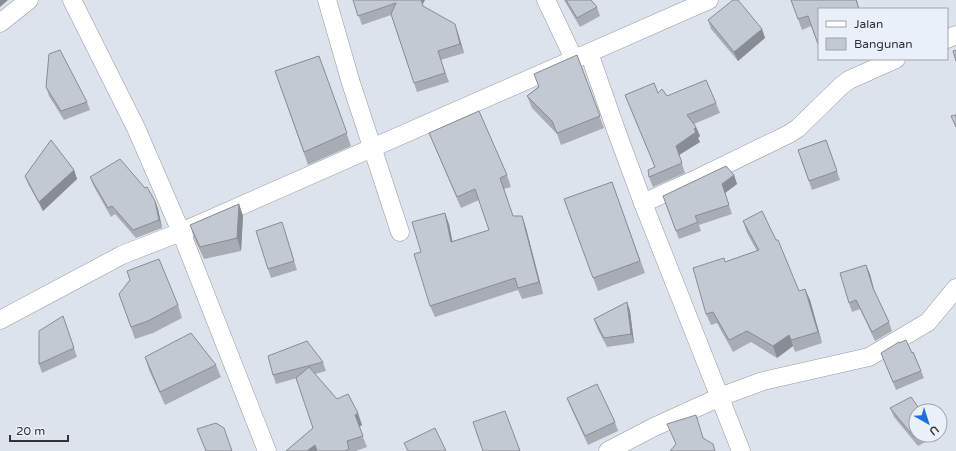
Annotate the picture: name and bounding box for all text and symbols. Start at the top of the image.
legend [818,8,948,60]
text: Jalan [854,17,883,31]
text: Bangunan [854,37,913,51]
north arrow [908,403,948,443]
scale bar [10,417,68,443]
text: U [927,423,941,438]
text: 20 m [16,424,45,438]

